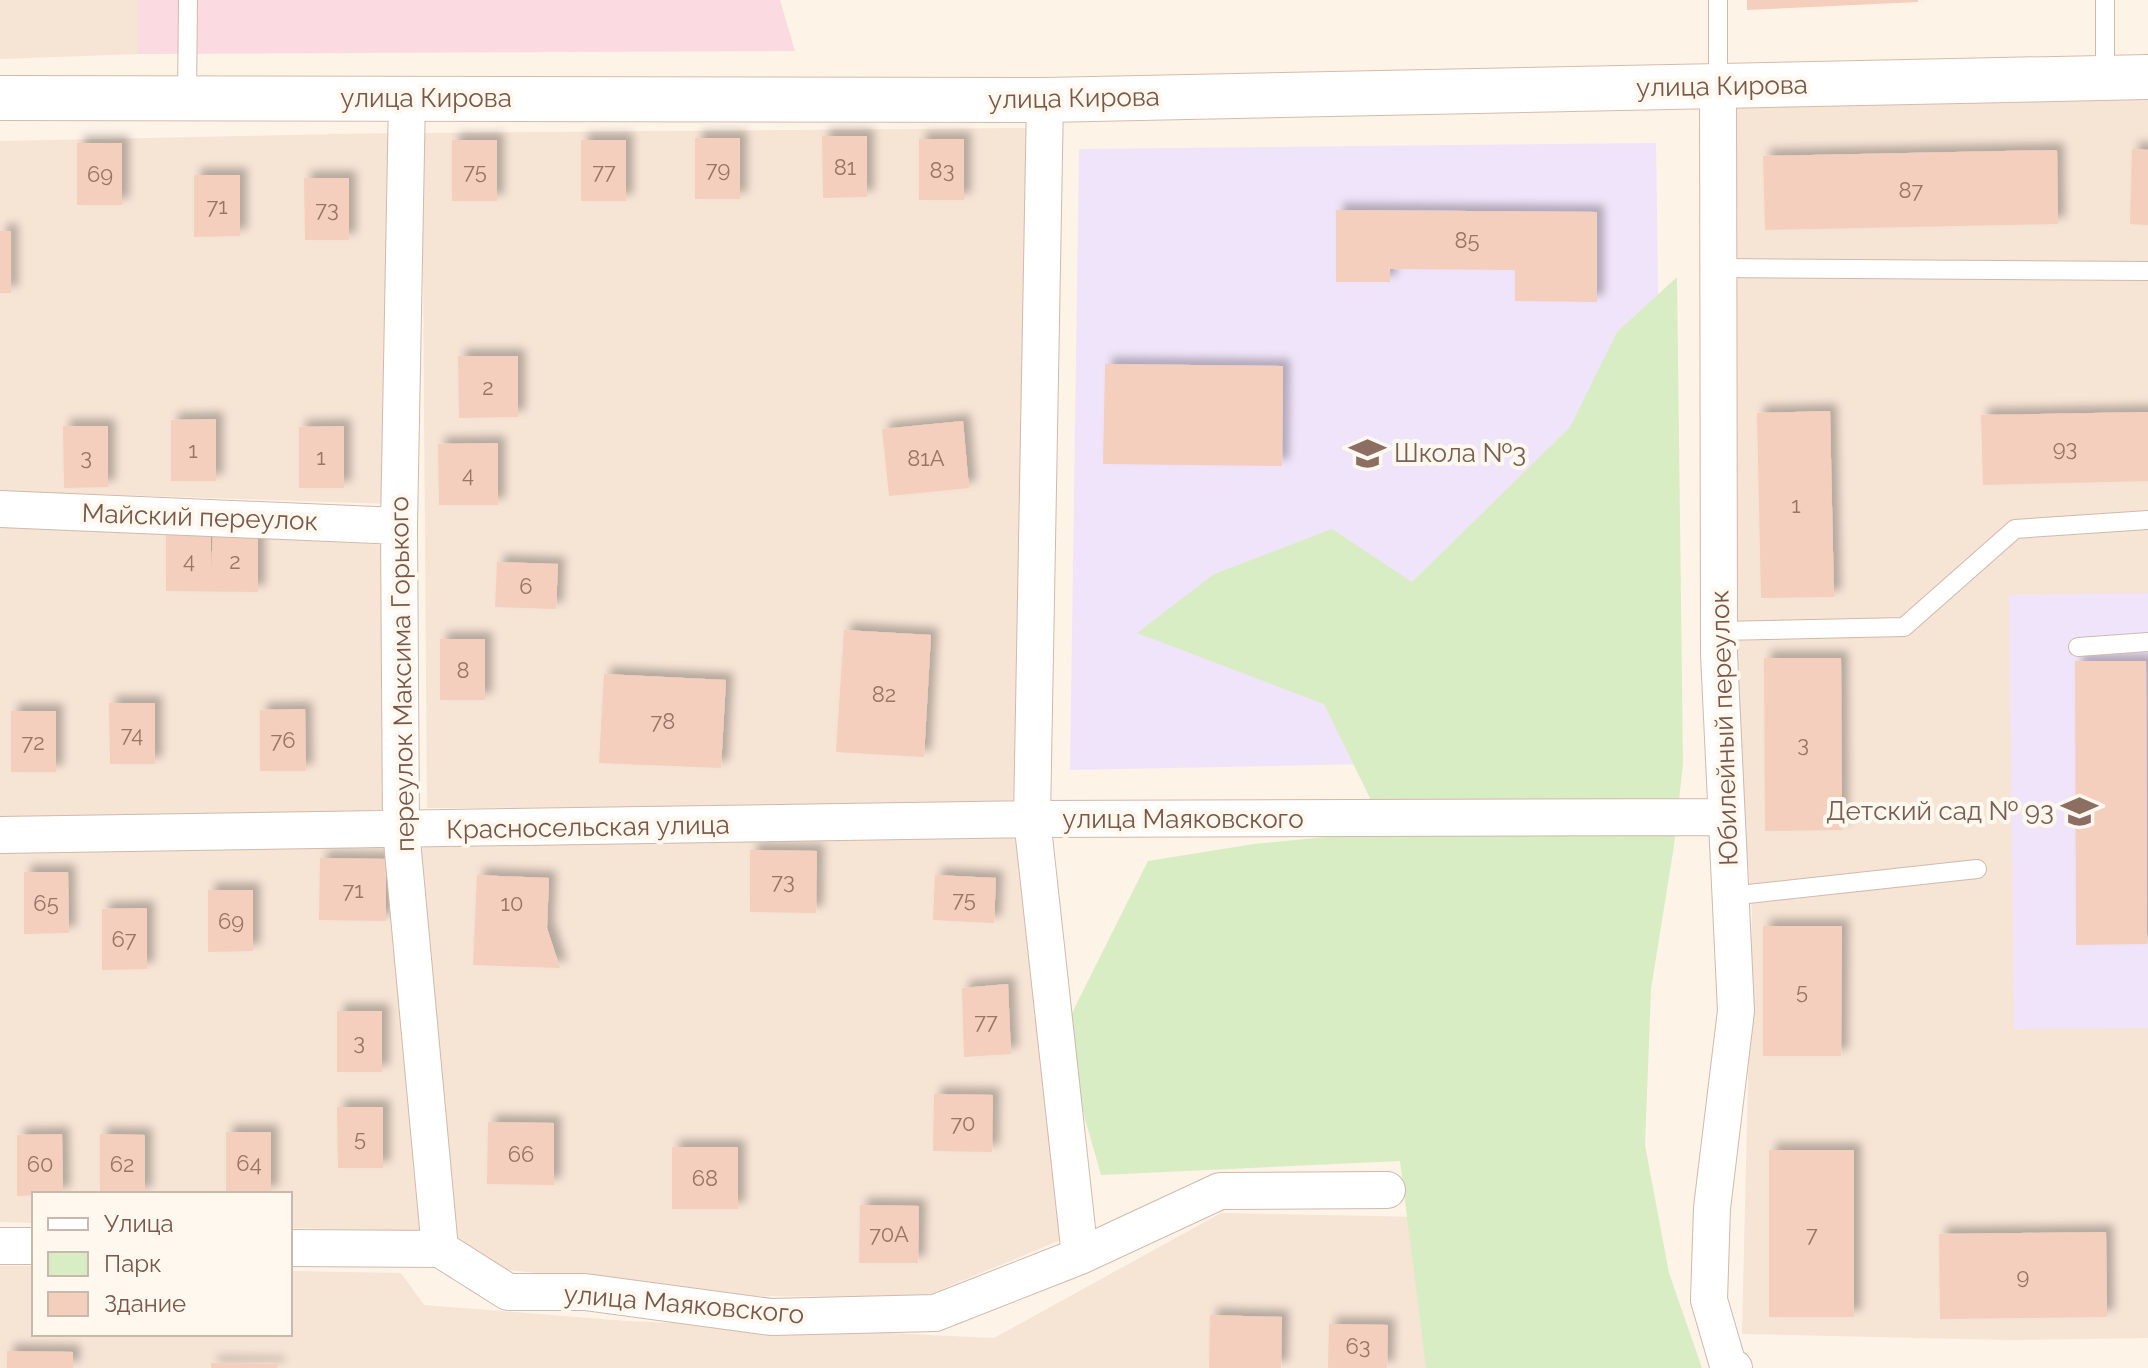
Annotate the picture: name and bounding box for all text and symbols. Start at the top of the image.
street label: улица Кирова [1636,70,1808,102]
street label: улица Кирова [988,82,1160,114]
street label: улица Кирова [340,83,512,113]
house number: 81 [834,154,856,180]
house number: 79 [706,156,730,182]
house number: 83 [930,157,954,183]
house number: 75 [463,158,487,184]
house number: 77 [592,158,616,184]
house number: 69 [87,161,113,187]
house number: 87 [1899,177,1924,203]
house number: 71 [206,193,228,219]
house number: 73 [315,196,339,222]
house number: 85 [1454,227,1480,253]
house number: 2 [482,374,494,400]
school or university icon: Школа №3 [1349,434,1387,472]
house number: 93 [2053,435,2077,461]
house number: 1 [188,437,198,463]
place label: Школа №3 [1394,438,1526,468]
house number: 3 [80,444,92,470]
house number: 1 [316,444,326,470]
house number: 81А [907,445,945,471]
house number: 4 [462,461,474,487]
house number: 1 [1791,492,1801,518]
street label: переулок Максима Горького [384,496,420,852]
street label: Майский переулок [81,498,319,536]
house number: 4 [183,547,195,573]
house number: 2 [229,548,241,574]
house number: 6 [519,573,533,599]
street label: Юбилейный переулок [1704,590,1744,866]
house number: 8 [456,657,470,683]
house number: 82 [872,681,896,707]
house number: 78 [651,708,675,734]
house number: 74 [121,721,143,747]
house number: 76 [270,727,296,753]
house number: 72 [21,729,45,755]
house number: 3 [1797,731,1809,757]
school or university icon: Детский сад № 93 [2061,792,2099,830]
place label: Детский сад № 93 [1826,796,2054,826]
street label: улица Маяковского [1062,804,1304,834]
street label: Красносельская улица [446,810,730,844]
house number: 73 [771,868,795,894]
house number: 71 [342,877,364,903]
house number: 75 [952,886,976,912]
house number: 65 [33,890,59,916]
house number: 10 [501,890,523,916]
house number: 69 [218,908,244,934]
house number: 67 [111,926,137,952]
house number: 5 [1796,978,1808,1004]
house number: 77 [974,1008,998,1034]
house number: 3 [353,1029,365,1055]
house number: 70 [950,1110,976,1136]
house number: 5 [354,1125,366,1151]
house number: 66 [508,1141,534,1167]
house number: 64 [236,1150,262,1176]
house number: 60 [27,1151,53,1177]
house number: 62 [110,1151,134,1177]
house number: 68 [692,1165,718,1191]
legend [32,1192,292,1336]
text: Улица [104,1209,174,1238]
house number: 70А [869,1221,909,1247]
house number: 7 [1806,1221,1818,1247]
text: Парк [104,1249,162,1278]
house number: 9 [2017,1263,2029,1289]
street label: улица Маяковского [563,1279,805,1329]
text: Здание [104,1289,186,1318]
house number: 63 [1345,1333,1371,1359]

